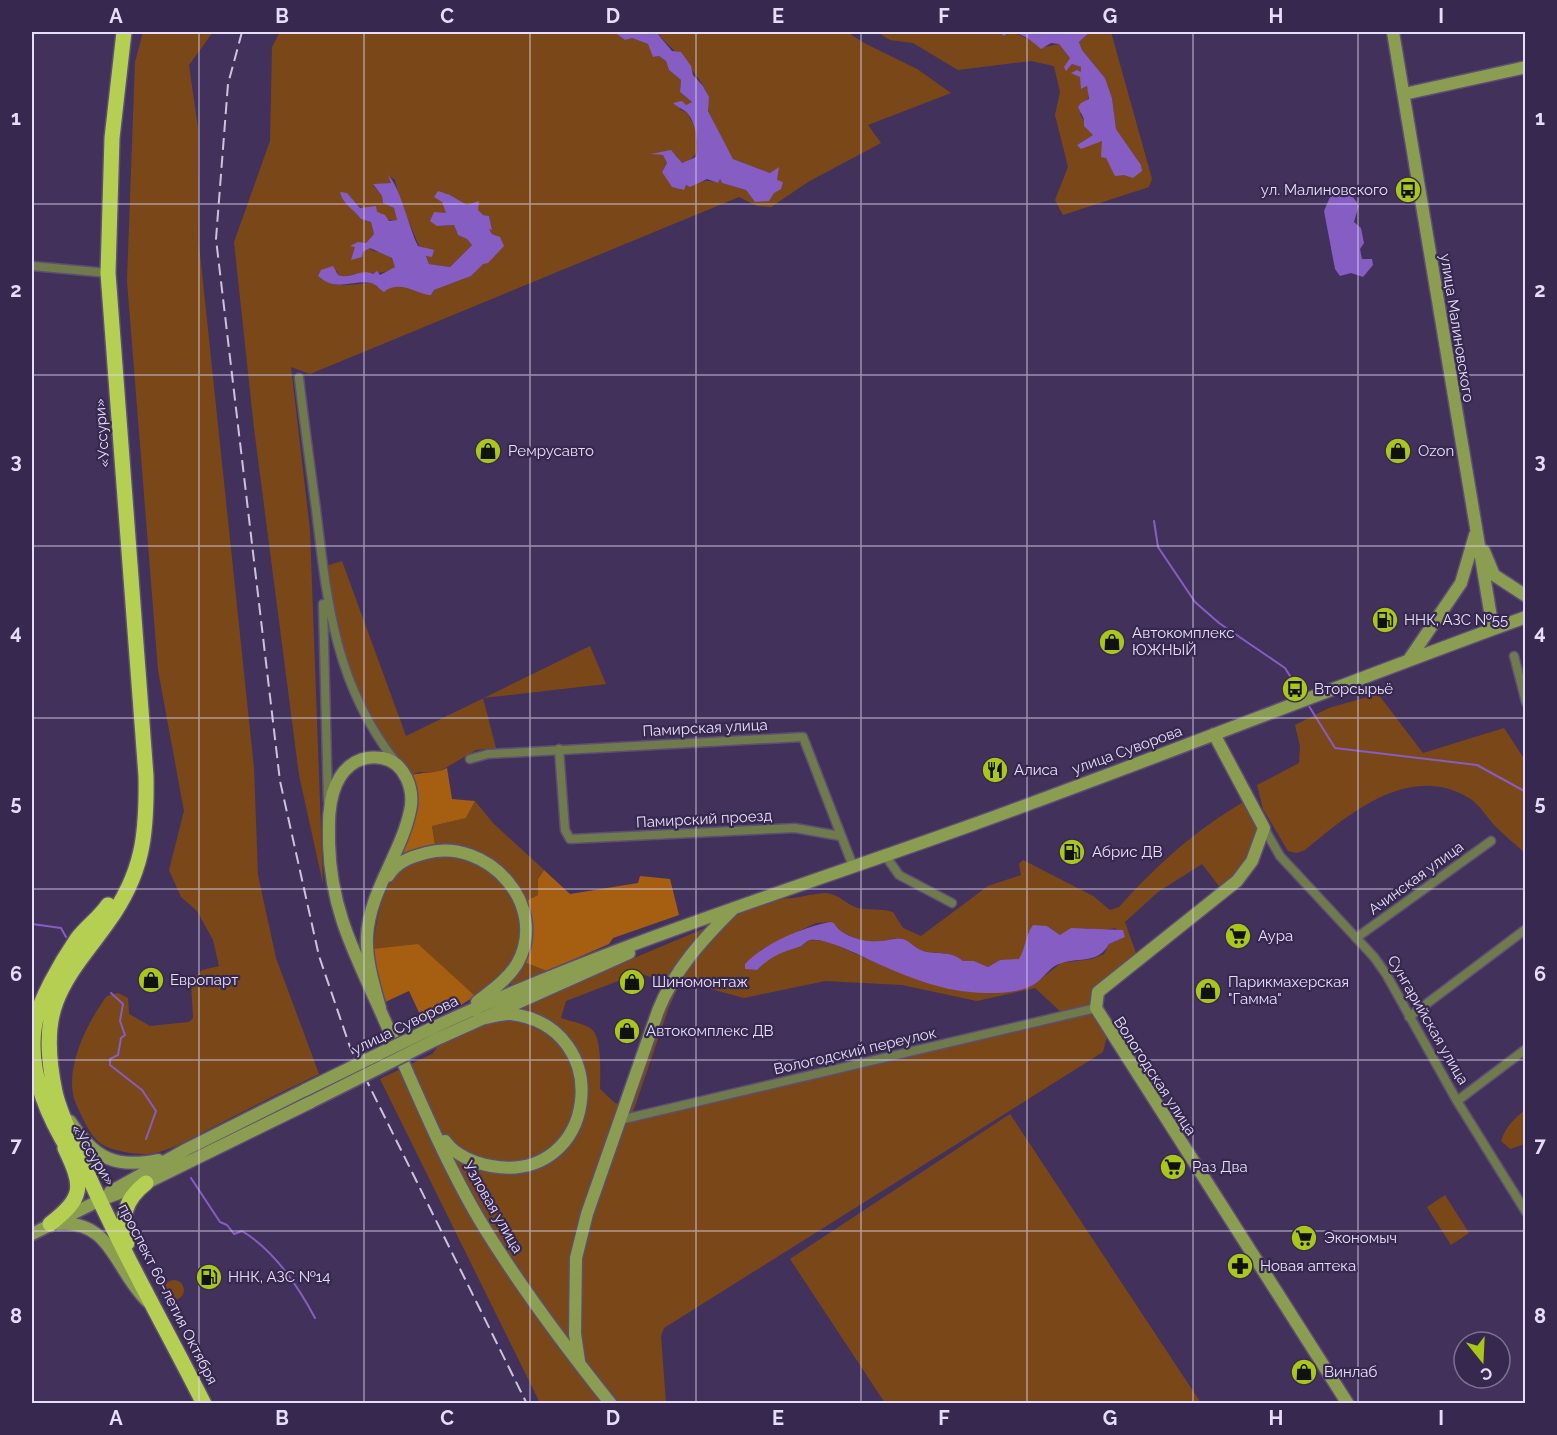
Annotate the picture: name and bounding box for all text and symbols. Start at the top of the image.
text: A [109,4,123,28]
text: B [275,4,289,28]
text: C [440,4,454,28]
text: D [606,4,620,28]
text: E [772,4,784,28]
text: F [938,4,950,28]
text: G [1103,4,1117,28]
text: H [1269,4,1283,28]
text: I [1438,4,1444,28]
text: 1 [11,106,21,130]
text: 1 [1535,106,1545,130]
bus stop icon: ул. Малиновского [1393,175,1423,205]
place label: ул. Малиновского [1261,181,1388,199]
street label: улица Малиновского [1436,252,1478,404]
text: 2 [10,278,22,302]
text: 2 [1534,278,1546,302]
street label: «Уссури» [91,398,113,468]
shop icon: Ремрусавто [473,436,503,466]
shop icon: Ozon [1383,436,1413,466]
place label: Ремрусавто [508,442,594,460]
place label: Ozon [1418,442,1454,460]
text: 3 [10,449,22,473]
text: 3 [1534,449,1546,473]
fuel station icon: ННК, АЗС №55 [1370,605,1400,635]
place label: ННК, АЗС №55 [1404,611,1508,629]
text: 4 [10,620,22,644]
text: 4 [1534,620,1546,644]
place label: Автокомплекс ЮЖНЫЙ [1132,624,1235,659]
shop icon: Автокомплекс ЮЖНЫЙ [1097,627,1127,657]
bus stop icon: Вторсырьё [1280,674,1310,704]
place label: Вторсырьё [1314,680,1393,698]
street label: Памирская улица [642,716,768,740]
street label: улица Суворова [1069,722,1185,778]
restaurant icon: Алиса [980,755,1010,785]
place label: Алиса [1014,761,1058,779]
text: 5 [10,791,22,815]
text: 5 [1534,791,1546,815]
street label: Памирский проезд [635,806,773,832]
fuel station icon: Абрис ДВ [1057,837,1087,867]
street label: Ачинская улица [1365,838,1467,918]
place label: Абрис ДВ [1092,843,1162,861]
supermarket icon: Аура [1223,921,1253,951]
place label: Аура [1258,927,1293,945]
street label: Сунгарийская улица [1384,952,1472,1088]
text: 6 [10,962,22,986]
text: 6 [1534,962,1546,986]
shop icon: Европарт [136,965,166,995]
shop icon: Шиномонтаж [617,967,647,997]
place label: Европарт [170,971,238,989]
place label: Шиномонтаж [652,973,748,991]
place label: Парикмахерская "Гамма" [1228,973,1349,1008]
shop icon: Парикмахерская "Гамма" [1193,976,1223,1006]
street label: улица Суворова [349,991,461,1059]
street label: Вологодская улица [1110,1013,1200,1139]
shop icon: Автокомплекс ДВ [612,1016,642,1046]
place label: Автокомплекс ДВ [646,1022,774,1040]
street label: Вологодский переулок [772,1023,938,1078]
street label: «Уссури» [67,1121,119,1189]
text: 7 [10,1133,22,1157]
text: 7 [1534,1133,1546,1157]
supermarket icon: Раз Два [1158,1152,1188,1182]
street label: Узловая улица [459,1158,527,1256]
place label: Раз Два [1192,1158,1248,1176]
street label: проспект 60-летия Октября [114,1201,222,1387]
supermarket icon: Экономыч [1289,1223,1319,1253]
place label: Экономыч [1324,1229,1397,1247]
pharmacy icon: Новая аптека [1225,1251,1255,1281]
place label: Новая аптека [1260,1257,1356,1275]
fuel station icon: ННК, АЗС №14 [194,1262,224,1292]
place label: ННК, АЗС №14 [228,1268,330,1286]
text: 8 [10,1304,22,1328]
text: 8 [1534,1304,1546,1328]
north arrow [1452,1330,1512,1390]
shop icon: Винлаб [1289,1357,1319,1387]
place label: Винлаб [1324,1363,1377,1381]
text: С [1478,1363,1495,1385]
text: A [109,1406,123,1430]
text: B [275,1406,289,1430]
text: C [440,1406,454,1430]
text: D [606,1406,620,1430]
text: E [772,1406,784,1430]
text: F [938,1406,950,1430]
text: G [1103,1406,1117,1430]
text: H [1269,1406,1283,1430]
text: I [1438,1406,1444,1430]

